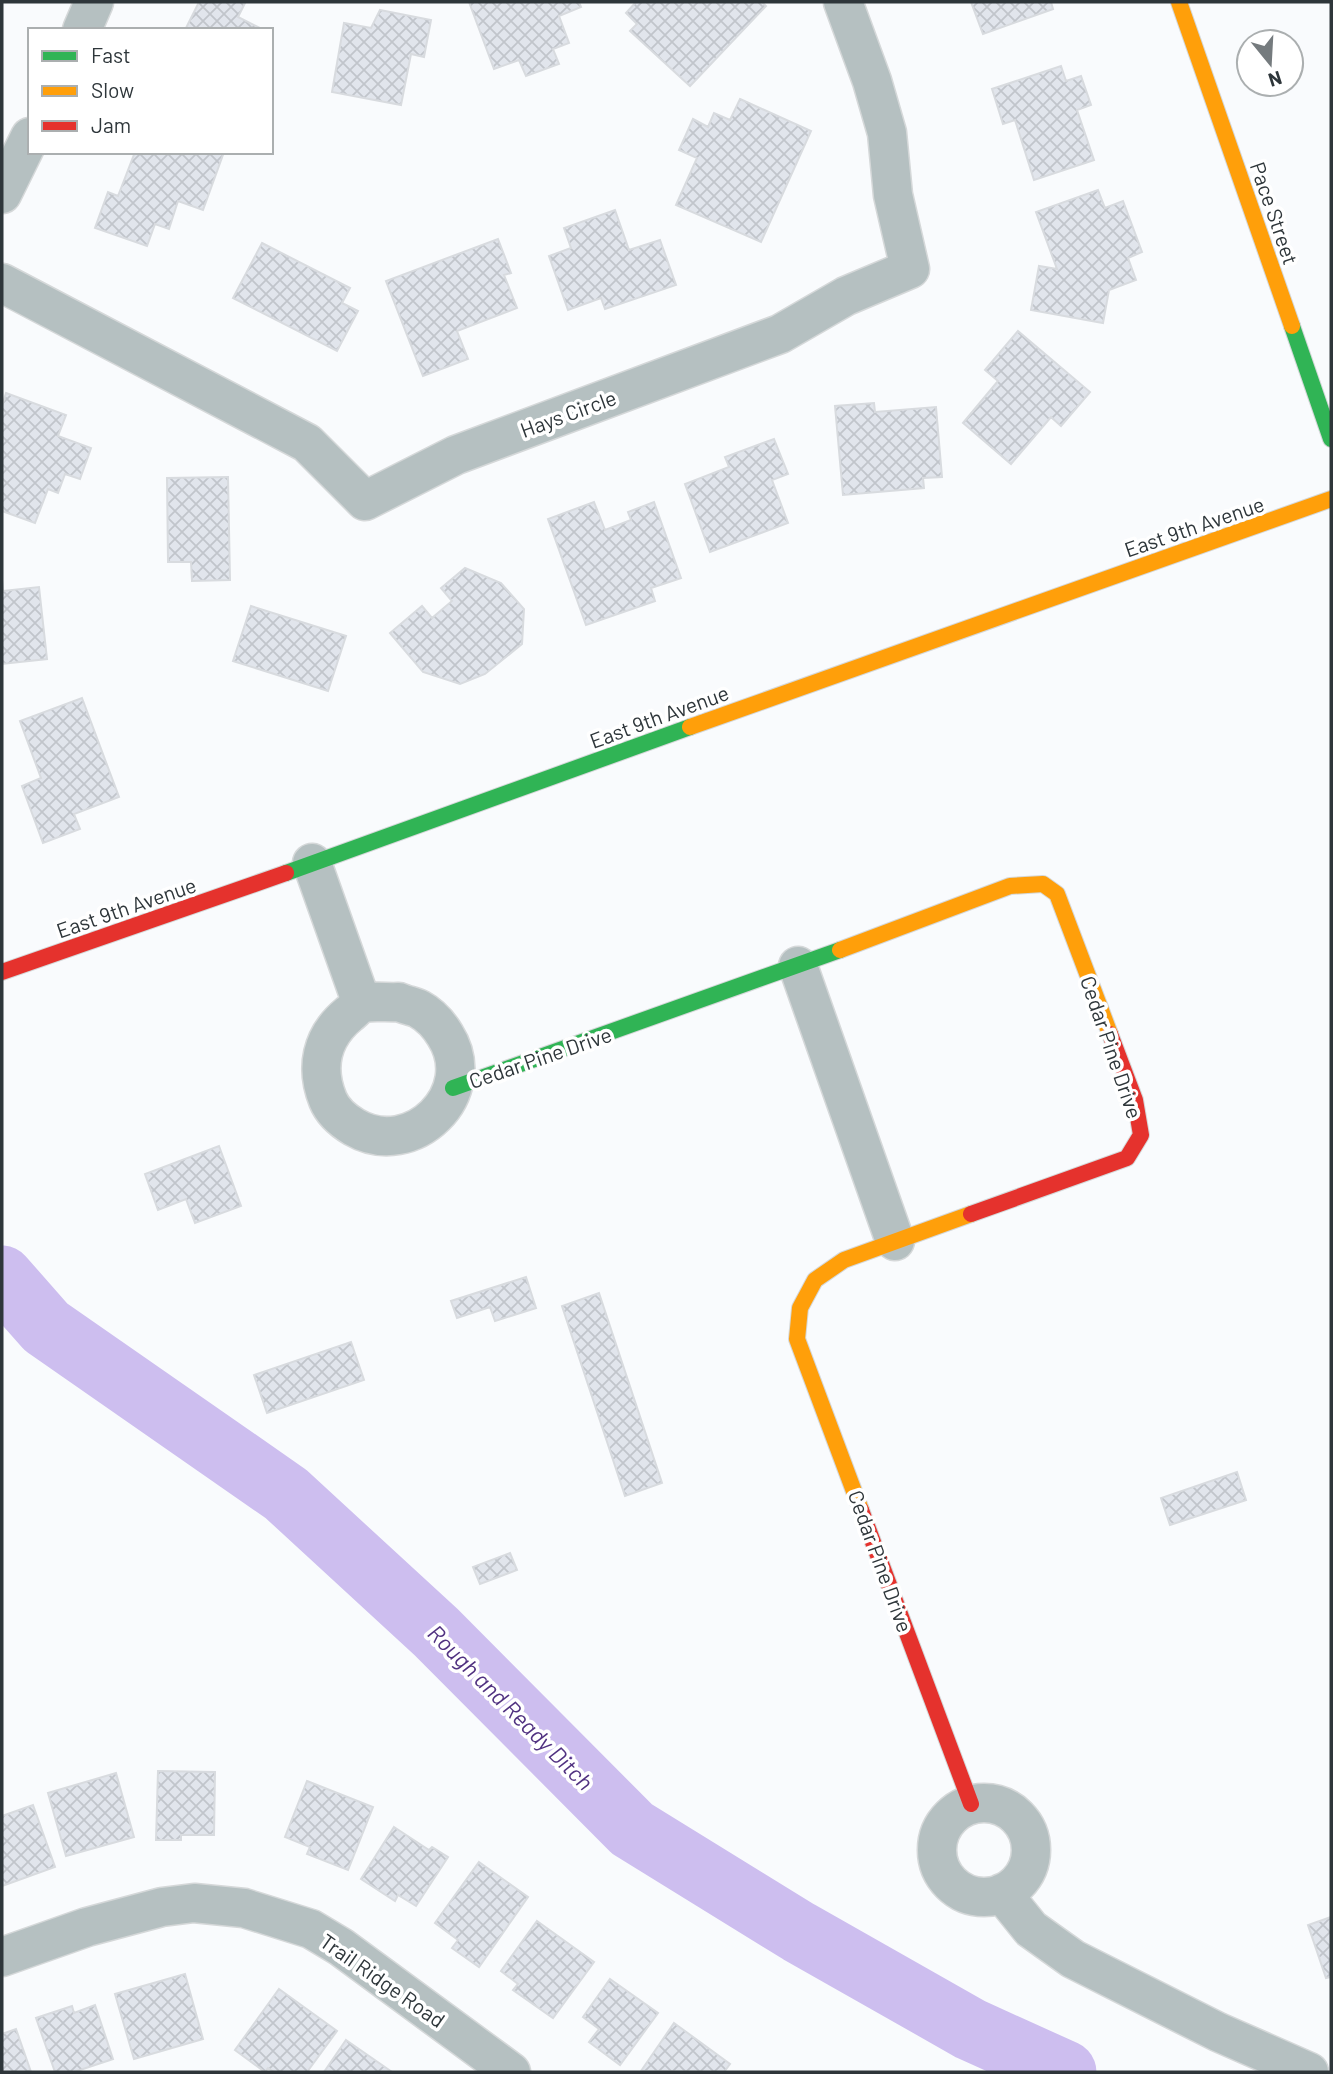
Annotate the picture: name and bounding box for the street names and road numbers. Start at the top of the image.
street label: Pace Street [1246,158,1304,268]
street label: Hays Circle [517,384,619,442]
street label: East 9th Avenue [1121,490,1267,562]
street label: East 9th Avenue [586,679,732,753]
street label: East 9th Avenue [53,871,199,943]
street label: Cedar Pine Drive [1076,972,1148,1122]
street label: Cedar Pine Drive [465,1021,615,1093]
street label: Cedar Pine Drive [844,1487,918,1635]
street label: Trail Ridge Road [316,1928,450,2032]

